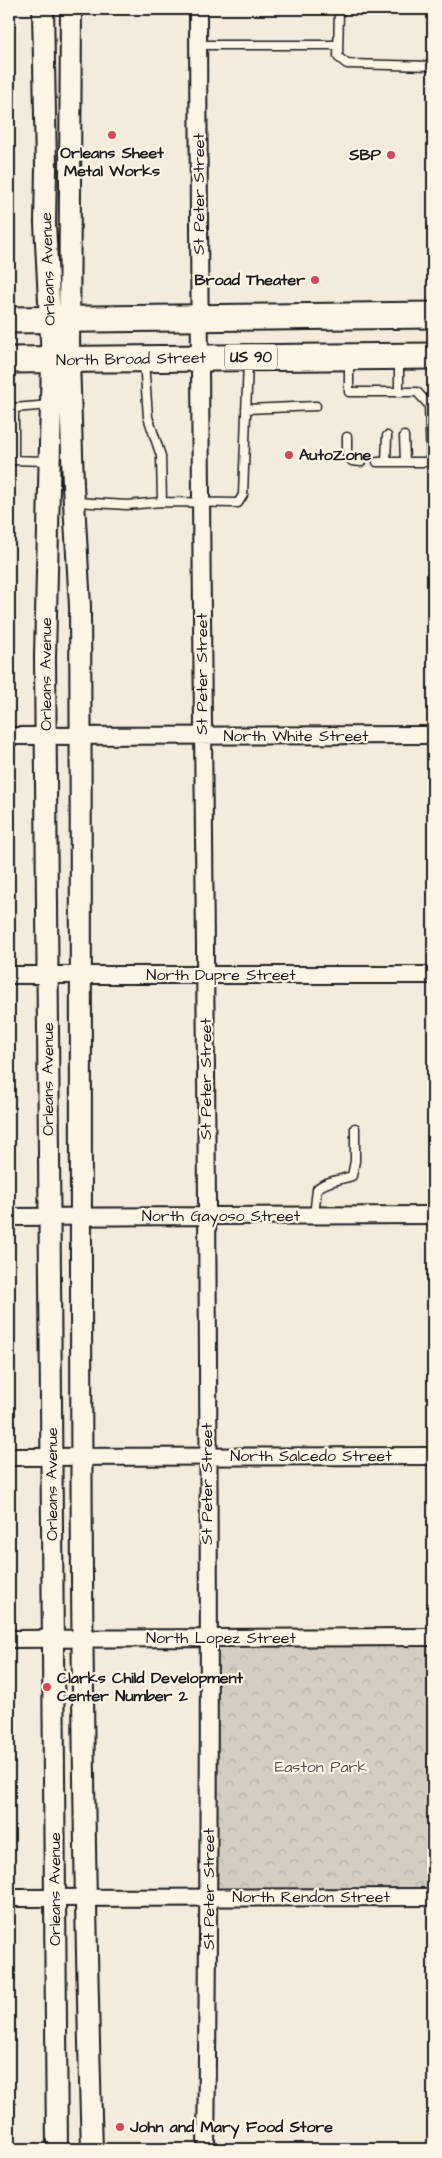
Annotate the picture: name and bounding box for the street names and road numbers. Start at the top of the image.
street label: St Peter Street [188,133,210,255]
street label: Orleans Avenue [35,212,61,326]
road number: US 90 [225,344,277,370]
street label: North Broad Street [56,347,207,371]
street label: St Peter Street [191,613,213,735]
street label: Orleans Avenue [35,617,57,731]
street label: North White Street [224,725,369,747]
street label: North Dupre Street [146,964,296,986]
street label: St Peter Street [195,1018,217,1140]
street label: Orleans Avenue [37,1022,59,1136]
street label: North Gayoso Street [142,1205,301,1228]
street label: St Peter Street [196,1423,218,1545]
street label: Orleans Avenue [41,1427,63,1541]
street label: North Salcedo Street [230,1445,392,1467]
street label: North Lopez Street [146,1627,297,1649]
street label: St Peter Street [198,1828,220,1950]
street label: Orleans Avenue [44,1832,66,1946]
street label: North Rendon Street [232,1886,390,1908]

